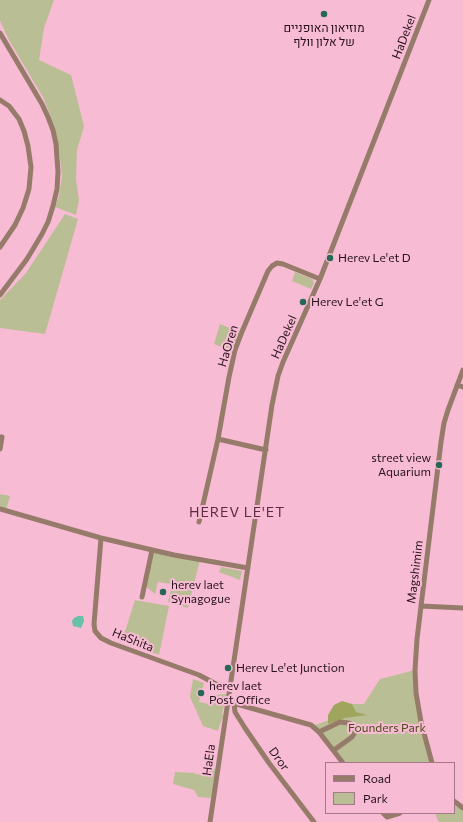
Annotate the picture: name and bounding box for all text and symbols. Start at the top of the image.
marker: מוזיאון האופניים של אלון וולף [319,9,329,19]
street label: HaDekel [389,13,419,61]
place label: מוזיאון האופניים של אלון וולף [283,21,365,49]
place label: Herev Le'et D [338,251,410,265]
marker: Herev Le'et D [325,253,335,263]
place label: Herev Le'et G [311,295,383,309]
marker: Herev Le'et G [298,297,308,307]
street label: HaDekel [268,313,300,361]
street label: HaOren [215,323,241,369]
place label: street view Aquarium [371,451,431,479]
marker: street view Aquarium [434,460,444,470]
district label: HEREV LE'ET [189,504,285,520]
street label: Magshimim [404,540,426,604]
place label: herev laet Synagogue [171,578,230,606]
marker: herev laet Synagogue [158,587,168,597]
street label: HaShita [110,625,156,655]
place label: Herev Le'et Junction [236,661,345,675]
marker: Herev Le'et Junction [223,663,233,673]
place label: herev laet Post Office [209,679,270,707]
marker: herev laet Post Office [196,688,206,698]
park label: Founders Park [348,721,426,735]
street label: HaEla [200,743,218,777]
street label: Dror [266,744,292,774]
legend [325,762,455,814]
text: Road [363,771,391,785]
text: Park [363,791,388,805]

